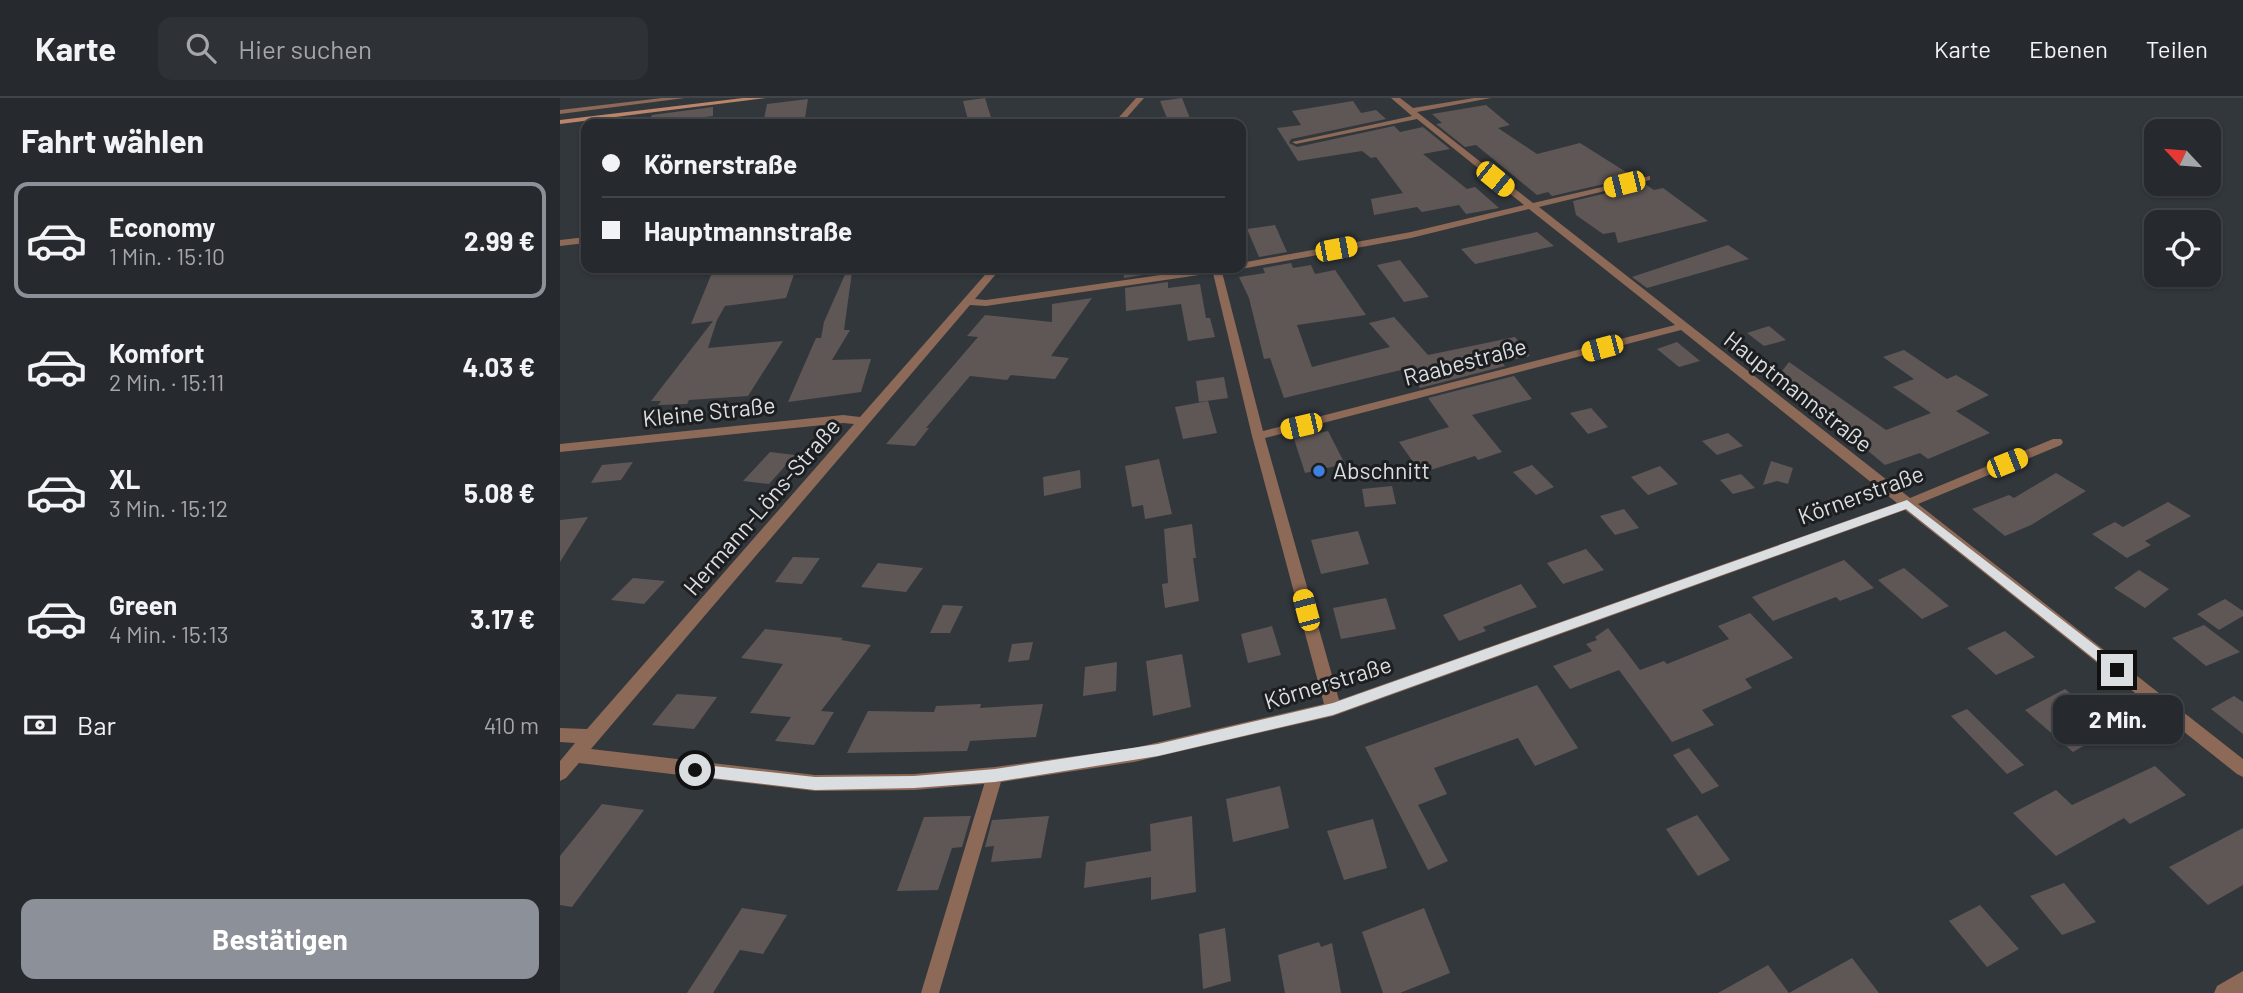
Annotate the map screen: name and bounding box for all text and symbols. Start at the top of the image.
search box [158,17,648,80]
text: Karte [35,28,116,68]
icon: search [182,29,220,67]
text: Hier suchen [238,33,372,64]
text: Karte [1934,34,1991,63]
text: Ebenen [2029,34,2108,63]
text: Teilen [2146,34,2208,63]
north arrow [2144,119,2221,196]
map controls [2144,119,2221,287]
text: Fahrt wählen [21,121,204,159]
text: Körnerstraße [644,148,797,179]
car [1473,158,1518,200]
car [1602,169,1647,199]
icon: car [25,209,88,272]
button: locate [2144,210,2221,287]
text: Economy [109,211,215,242]
text: Hauptmannstraße [644,215,852,246]
text: 2.99 € [464,225,535,256]
car [1314,235,1359,263]
text: 1 Min. · 15:10 [109,242,225,270]
street label: Hauptmannstraße [1719,325,1878,458]
street label: Raabestraße [1400,331,1530,391]
car [1579,332,1626,364]
icon: car [25,335,88,398]
text: Komfort [109,337,204,368]
text: 4.03 € [462,351,535,382]
text: 2 Min. · 15:11 [109,368,224,396]
street label: Kleine Straße [641,390,777,432]
car [1279,411,1324,441]
street label: Hermann-Löns-Straße [677,412,846,600]
car [1984,445,2031,481]
place label: Abschnitt [1333,456,1430,484]
street label: Körnerstraße [1794,458,1927,530]
icon: car [25,461,88,524]
text: XL [109,463,140,494]
marker: Abschnitt [1311,463,1327,479]
text: 5.08 € [464,477,535,508]
text: 3 Min. · 15:12 [109,494,228,522]
icon: car [25,587,88,650]
car [1291,587,1322,633]
text: Green [109,589,177,620]
text: 3.17 € [470,603,535,634]
text: 4 Min. · 15:13 [109,620,229,648]
street label: Körnerstraße [1261,649,1395,715]
route end [2101,654,2133,686]
callout: 2 Min. [2052,694,2182,744]
text: 2 Min. [2089,705,2147,733]
icon: cash [21,706,59,744]
text: Bar [77,709,116,740]
text: 410 m [484,711,539,739]
route start [679,754,711,786]
button: Bestätigen [21,899,539,979]

